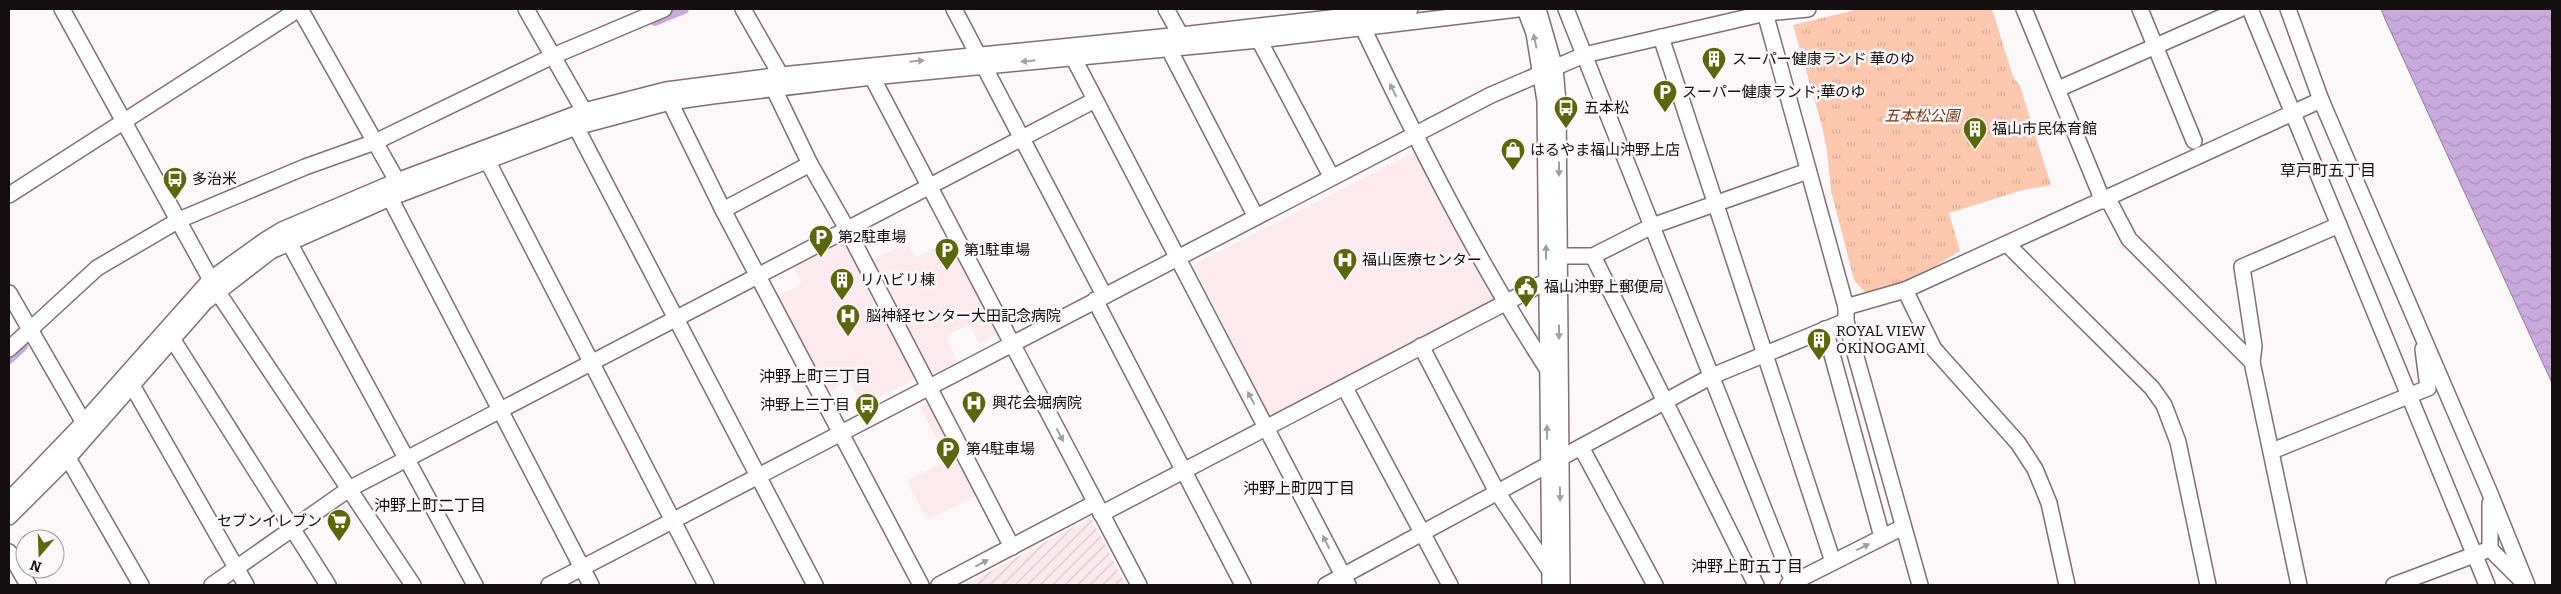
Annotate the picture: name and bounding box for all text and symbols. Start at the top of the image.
one-way arrow [1531,33,1539,48]
building icon: スーパー健康ランド 華のゆ [1701,46,1727,80]
place label: スーパー健康ランド 華のゆ [1732,50,1915,68]
one-way arrow [909,56,925,64]
one-way arrow [1020,57,1036,65]
parking icon: スーパー健康ランド;華のゆ [1652,79,1678,113]
one-way arrow [1389,83,1397,97]
place label: スーパー健康ランド;華のゆ [1682,83,1865,101]
bus stop icon: 五本松 [1553,95,1579,129]
place label: 五本松 [1584,99,1629,117]
park label: 五本松公園 [1884,107,1961,125]
building icon: 福山市民体育館 [1962,116,1988,150]
place label: 福山市民体育館 [1992,120,2097,138]
shop icon: はるやま福山沖野上店 [1500,137,1526,171]
place label: はるやま福山沖野上店 [1530,141,1680,159]
district label: 草戸町五丁目 [2280,161,2376,180]
one-way arrow [1555,162,1563,178]
bus stop icon: 多治米 [162,166,188,200]
place label: 多治米 [192,170,237,188]
parking icon: 第2駐車場 [808,224,834,258]
place label: 第2駐車場 [838,228,906,246]
parking icon: 第1駐車場 [934,237,960,271]
place label: 第1駐車場 [964,241,1030,259]
one-way arrow [1542,243,1550,259]
hospital icon: 福山医療センター [1332,247,1358,281]
place label: 福山医療センター [1362,251,1482,269]
building icon: リハビリ棟 [829,267,855,301]
place label: リハビリ棟 [860,271,935,289]
public building icon: 福山沖野上郵便局 [1513,274,1539,308]
place label: 福山沖野上郵便局 [1544,278,1664,296]
hospital icon: 脳神経センター大田記念病院 [835,303,861,337]
place label: 脳神経センター大田記念病院 [866,307,1061,325]
place label: ROYAL VIEW OKINOGAMI [1836,322,1926,357]
one-way arrow [1555,324,1563,340]
building icon: ROYAL VIEW OKINOGAMI [1806,327,1832,361]
district label: 沖野上町三丁目 [759,367,871,386]
hospital icon: 興花会堀病院 [961,390,987,424]
one-way arrow [1247,390,1255,405]
bus stop icon: 沖野上三丁目 [854,392,880,426]
place label: 興花会堀病院 [992,394,1082,412]
place label: 沖野上三丁目 [760,396,850,414]
one-way arrow [1543,423,1551,439]
one-way arrow [1056,428,1064,442]
parking icon: 第4駐車場 [935,436,961,470]
place label: 第4駐車場 [966,440,1035,458]
district label: 沖野上町四丁目 [1243,479,1355,498]
one-way arrow [1557,487,1565,503]
district label: 沖野上町二丁目 [374,496,486,515]
supermarket icon: セブンイレブン [326,508,352,542]
place label: セブンイレブン [217,512,322,530]
north arrow [15,529,65,579]
one-way arrow [1322,535,1330,549]
one-way arrow [1855,543,1870,551]
text: N [28,556,44,576]
district label: 沖野上町五丁目 [1691,557,1803,576]
one-way arrow [975,559,989,567]

